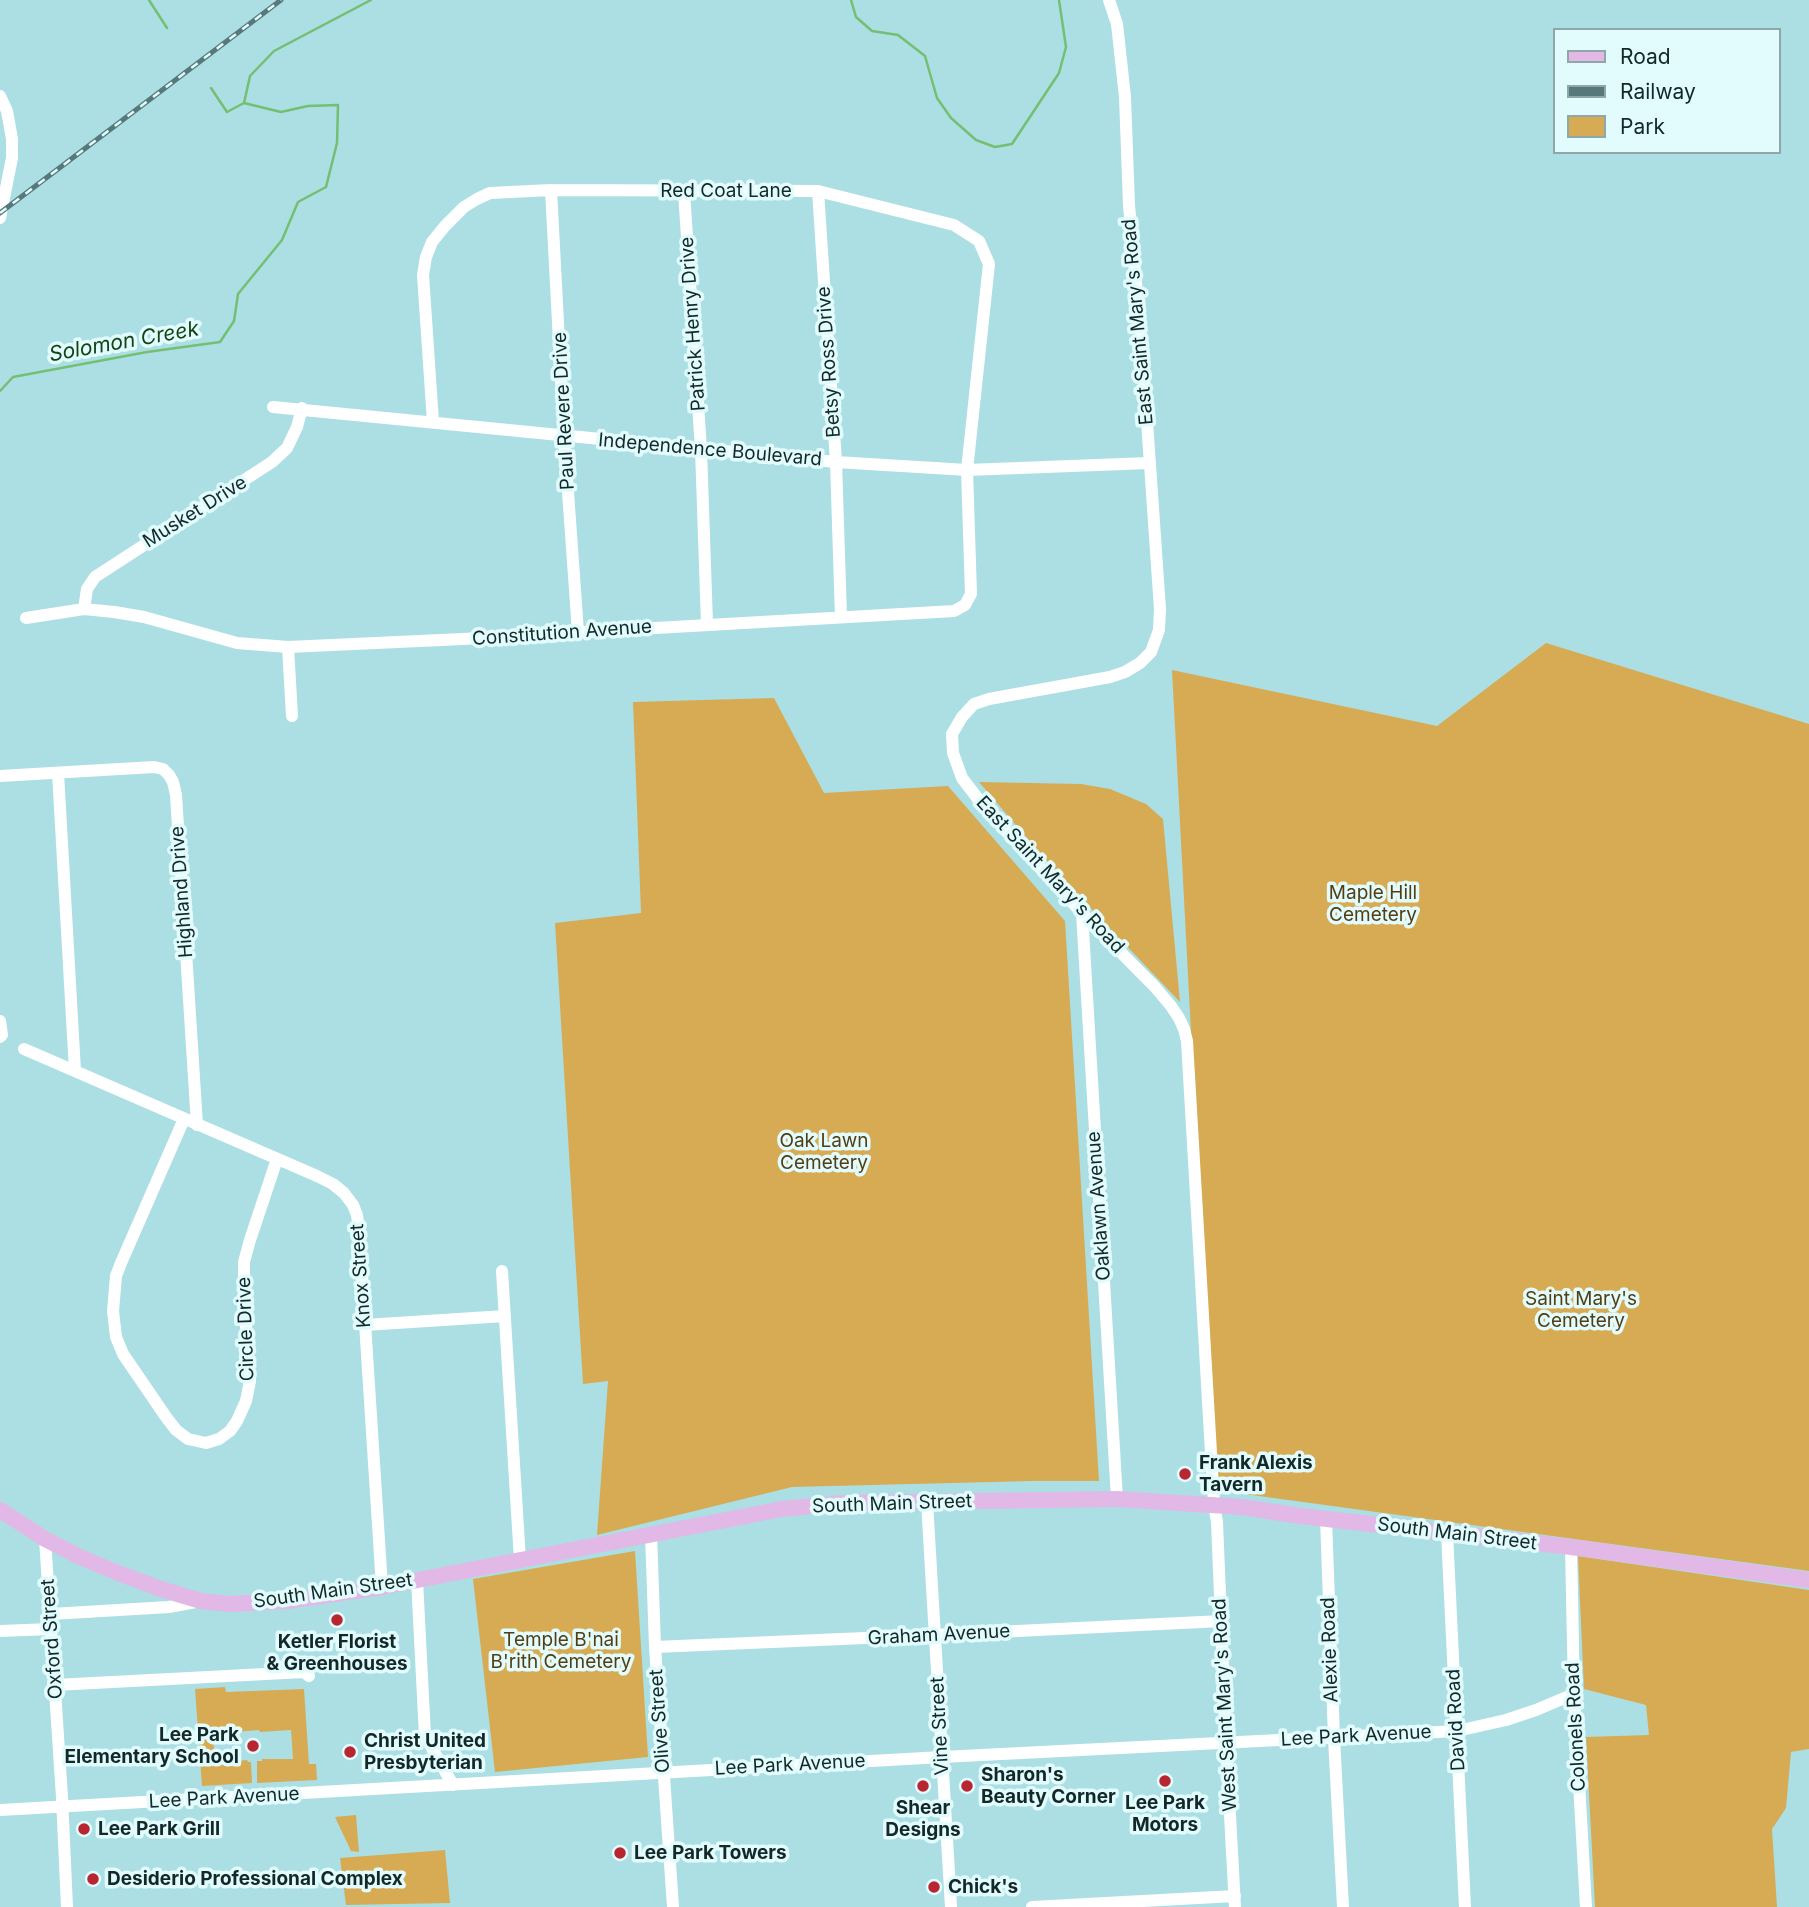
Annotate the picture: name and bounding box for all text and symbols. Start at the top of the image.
legend [1554,28,1781,154]
text: Road [1620,44,1671,69]
text: Railway [1620,79,1696,104]
text: Park [1620,114,1665,139]
street label: Red Coat Lane [660,180,792,202]
street label: East Saint Mary's Road [1118,218,1158,426]
street label: Patrick Henry Drive [676,236,710,412]
street label: Betsy Ross Drive [812,286,846,438]
water label: Solomon Creek [47,316,201,368]
street label: Paul Revere Drive [548,331,580,491]
street label: Independence Boulevard [597,429,823,471]
street label: Musket Drive [139,471,251,553]
street label: Constitution Avenue [471,615,653,651]
street label: East Saint Mary's Road [971,792,1129,958]
street label: Highland Drive [166,825,198,959]
park label: Maple Hill Cemetery [1329,882,1417,926]
park label: Oak Lawn Cemetery [779,1130,869,1174]
street label: Oaklawn Avenue [1082,1131,1116,1281]
street label: Knox Street [346,1223,376,1329]
street label: Circle Drive [233,1276,259,1382]
park label: Saint Mary's Cemetery [1525,1288,1637,1332]
place label: Frank Alexis Tavern [1199,1452,1313,1496]
marker: Frank Alexis Tavern [1177,1466,1193,1482]
street label: South Main Street [812,1490,972,1518]
street label: South Main Street [1376,1513,1538,1555]
street label: South Main Street [252,1569,414,1613]
street label: Oxford Street [36,1578,68,1700]
street label: Alexie Road [1317,1597,1343,1703]
street label: West Saint Mary's Road [1208,1598,1242,1812]
marker: Ketler Florist & Greenhouses [329,1612,345,1628]
street label: Graham Avenue [867,1620,1011,1650]
park label: Temple B'nai B'rith Cemetery [491,1629,631,1673]
place label: Ketler Florist & Greenhouses [266,1631,408,1675]
street label: Colonels Road [1561,1662,1591,1792]
street label: Olive Street [645,1668,675,1774]
street label: David Road [1442,1668,1470,1772]
street label: Vine Street [926,1676,954,1776]
street label: Lee Park Avenue [1280,1721,1432,1751]
place label: Lee Park Elementary School [65,1724,239,1768]
place label: Christ United Presbyterian [364,1730,486,1774]
marker: Lee Park Elementary School [245,1738,261,1754]
marker: Christ United Presbyterian [342,1744,358,1760]
street label: Lee Park Avenue [714,1750,866,1780]
place label: Sharon's Beauty Corner [981,1764,1116,1808]
marker: Lee Park Motors [1157,1773,1173,1789]
marker: Shear Designs [915,1778,931,1794]
marker: Sharon's Beauty Corner [959,1778,975,1794]
street label: Lee Park Avenue [148,1783,300,1813]
place label: Lee Park Motors [1125,1792,1205,1836]
place label: Shear Designs [885,1797,961,1841]
place label: Lee Park Grill [98,1818,220,1840]
marker: Lee Park Grill [76,1821,92,1837]
place label: Lee Park Towers [634,1842,787,1864]
marker: Lee Park Towers [612,1845,628,1861]
place label: Desiderio Professional Complex [107,1868,403,1890]
marker: Desiderio Professional Complex [85,1871,101,1887]
place label: Chick's [948,1876,1018,1898]
marker: Chick's [926,1879,942,1895]

